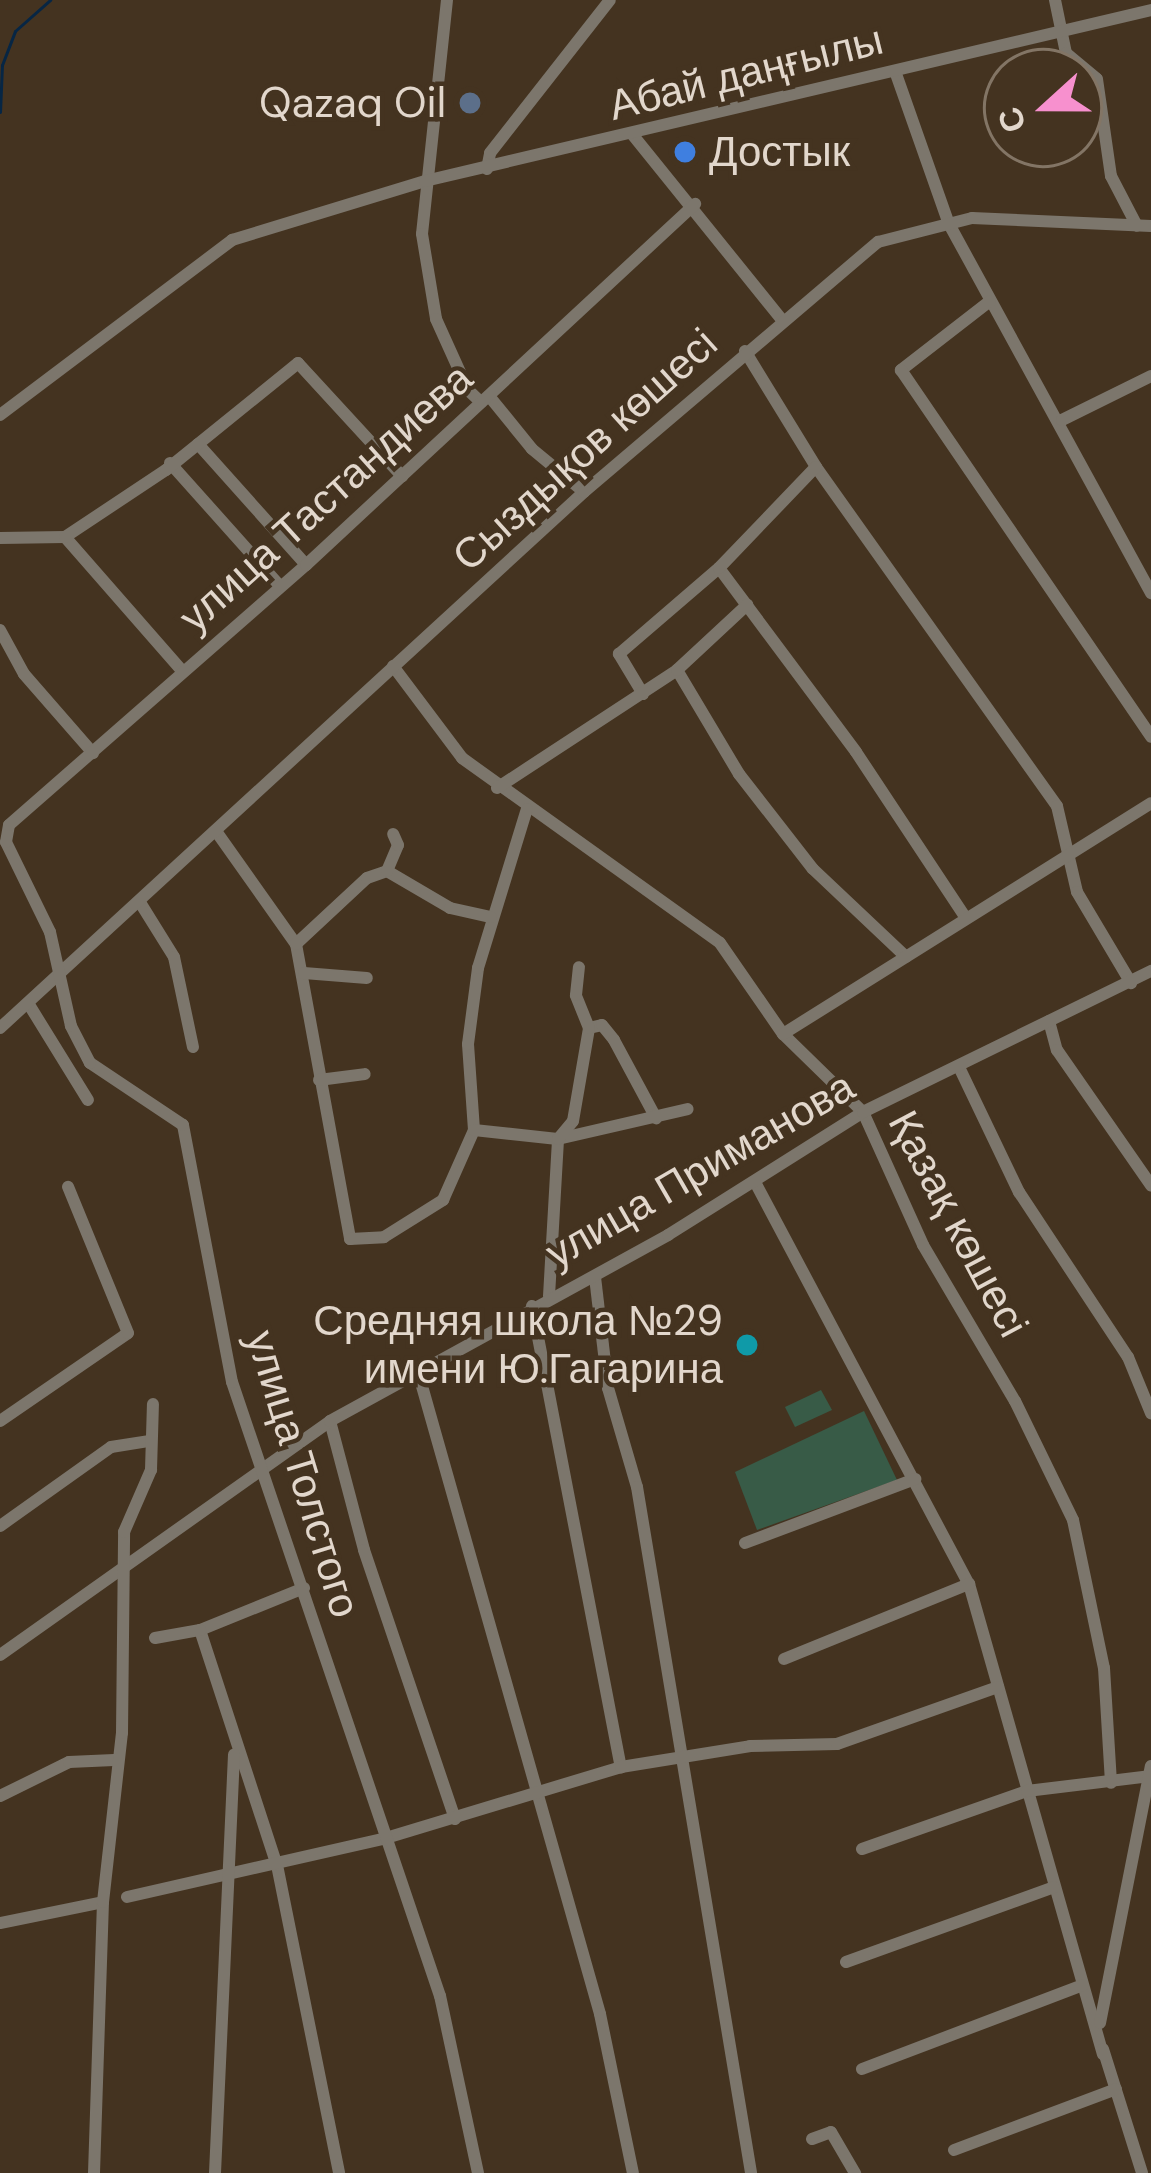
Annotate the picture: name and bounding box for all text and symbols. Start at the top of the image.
street label: Абай даңғылы [604,15,888,131]
north arrow [983,48,1103,168]
place label: Qazaq Oil [259,78,446,128]
marker: Qazaq Oil [457,90,483,116]
text: С [987,101,1036,139]
place label: Достык [709,127,850,177]
marker: Достык [672,139,698,165]
street label: Сыздықов көшесі [443,318,727,582]
street label: улица Тастандиева [169,353,483,643]
street label: улица Приманова [537,1061,863,1279]
street label: Қазақ көшесі [877,1102,1039,1346]
place label: Средняя школа №29 имени Ю.Гагарина [313,1296,723,1394]
street label: улица Толстого [236,1325,370,1623]
marker: Средняя школа №29 имени Ю.Гагарина [734,1332,760,1358]

